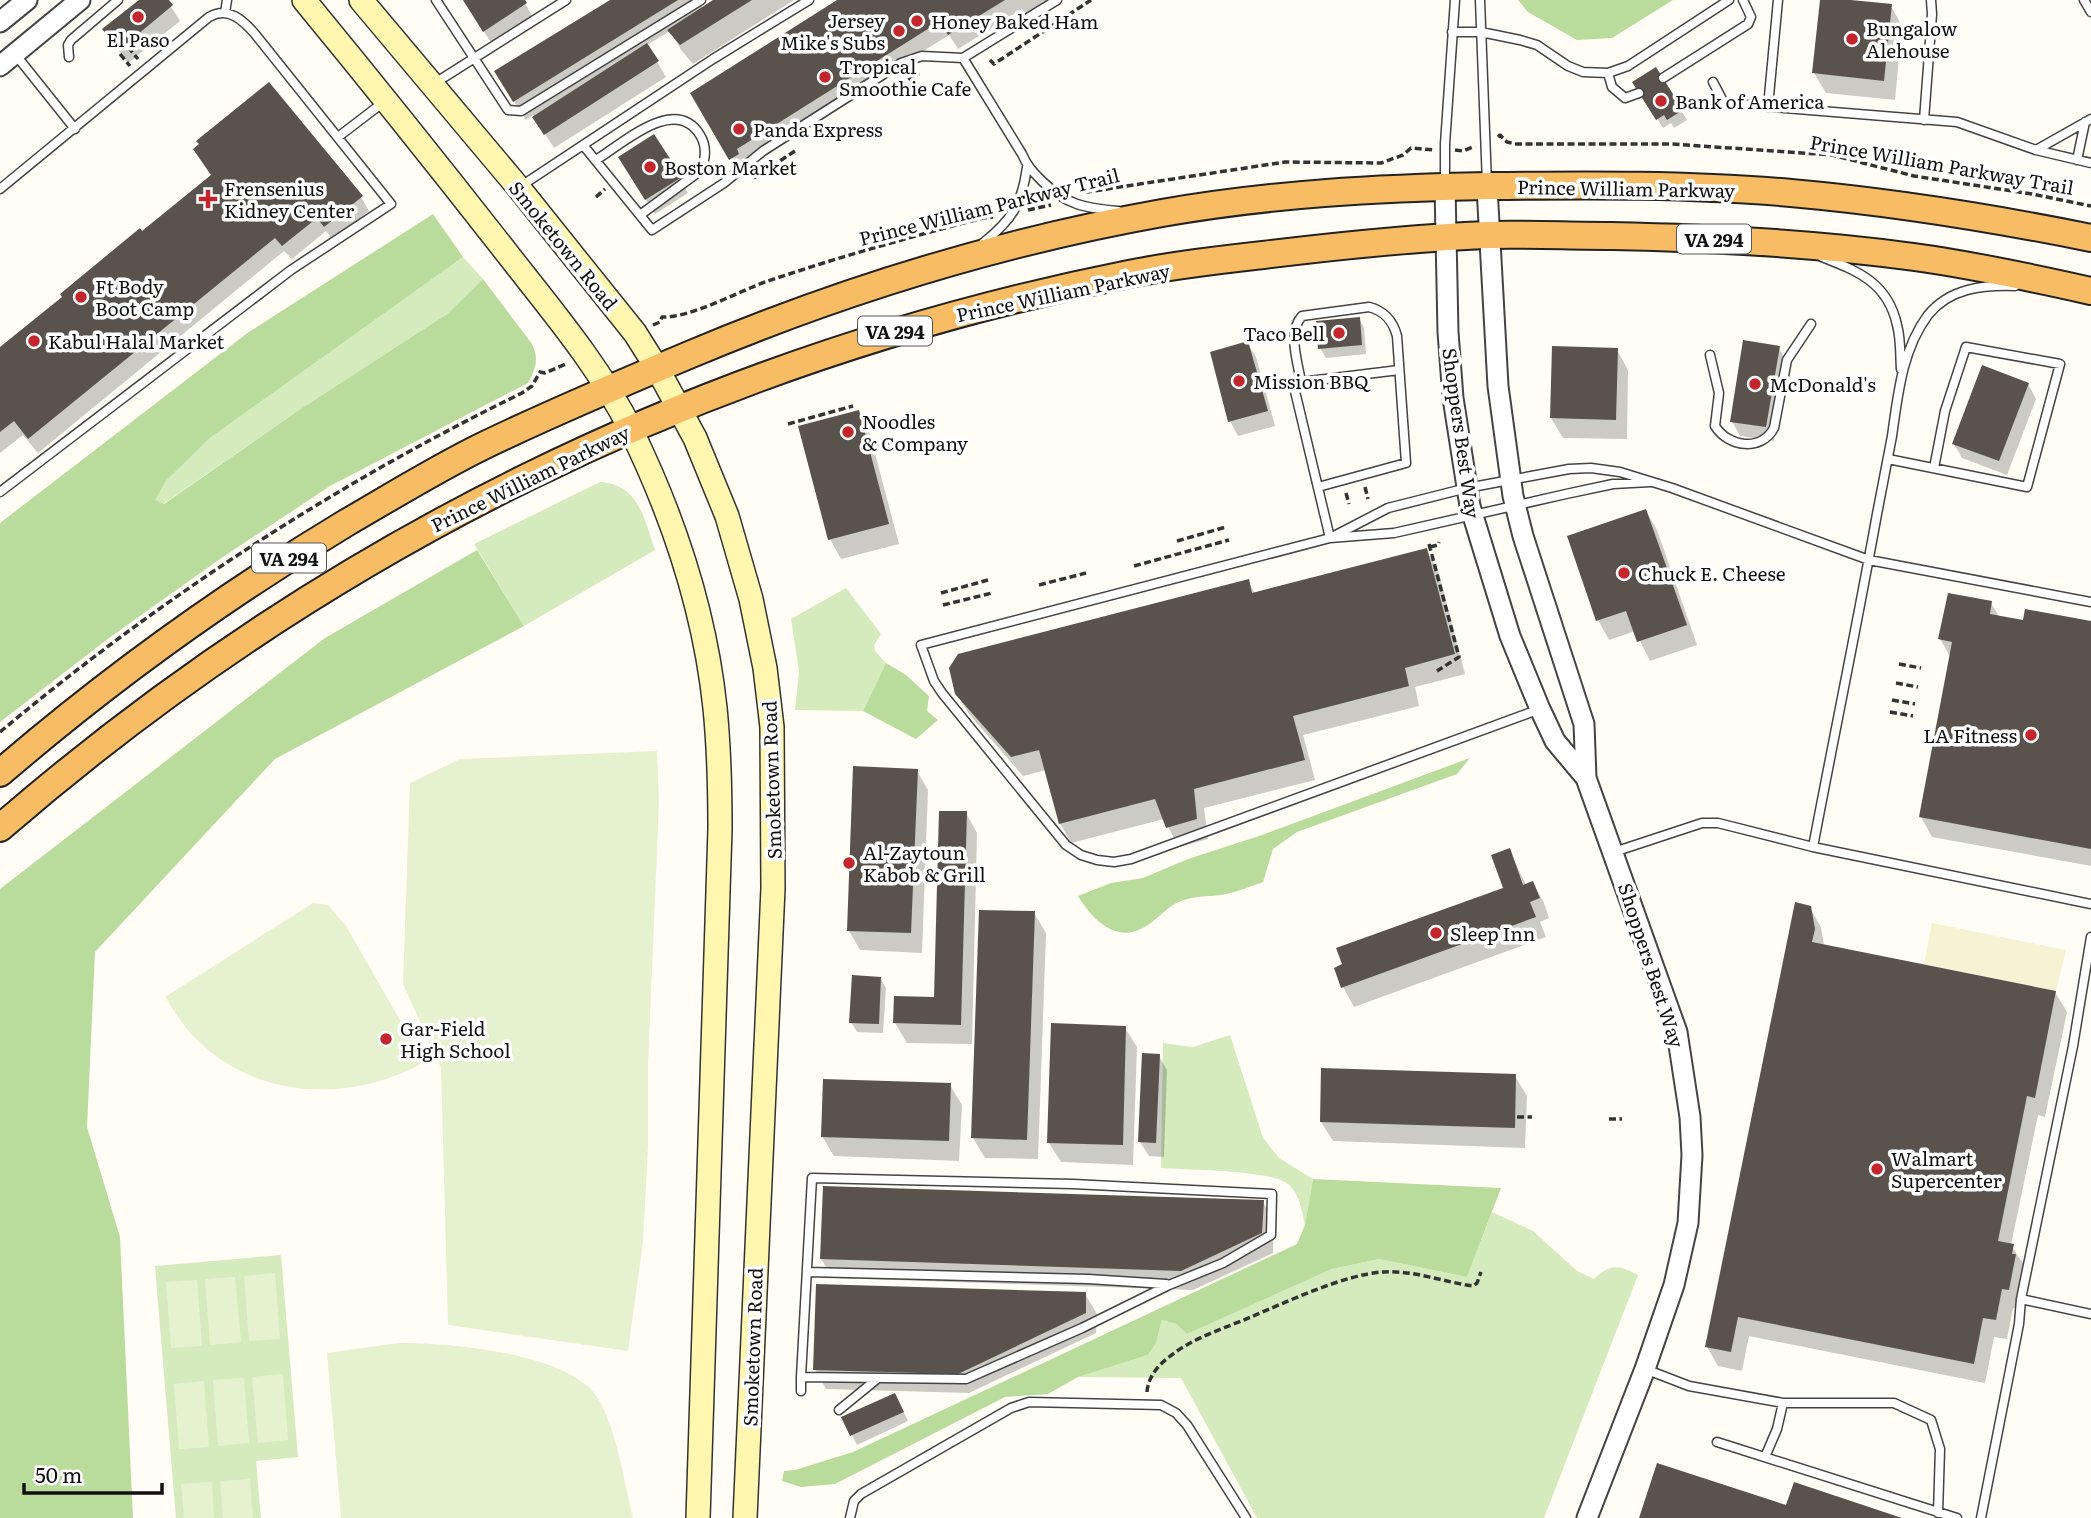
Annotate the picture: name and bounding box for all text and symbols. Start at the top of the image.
place label: Jersey Mike's Subs [780,6,885,56]
place label: Honey Baked Ham [931,7,1098,35]
marker: El Paso [130,9,146,25]
marker: Honey Baked Ham [909,13,925,29]
place label: Bungalow Alehouse [1866,14,1958,64]
marker: Jersey Mike's Subs [891,23,907,39]
place label: El Paso [106,25,170,53]
marker: Bungalow Alehouse [1844,31,1860,47]
place label: Tropical Smoothie Cafe [839,52,971,102]
marker: Tropical Smoothie Cafe [817,69,833,85]
place label: Bank of America [1675,87,1825,115]
marker: Bank of America [1653,93,1669,109]
place label: Panda Express [753,115,883,143]
marker: Panda Express [731,121,747,137]
street label: Prince William Parkway Trail [1808,127,2076,201]
place label: Boston Market [664,153,797,181]
marker: Boston Market [642,159,658,175]
street label: Prince William Parkway Trail [856,160,1122,252]
street label: Prince William Parkway [1517,172,1735,204]
place label: Frensenius Kidney Center [224,174,354,224]
street label: Smoketown Road [503,174,625,316]
marker: Frensenius Kidney Center [198,189,218,209]
road number: VA 294 [1677,225,1751,254]
street label: Prince William Parkway [953,256,1173,328]
place label: Ft Body Boot Camp [95,272,194,322]
marker: Ft Body Boot Camp [73,289,89,305]
road number: VA 294 [858,316,932,346]
place label: Taco Bell [1243,319,1325,347]
marker: Taco Bell [1331,325,1347,341]
place label: Kabul Halal Market [48,327,225,355]
marker: Kabul Halal Market [26,333,42,349]
street label: Shoppers Best Way [1436,346,1488,520]
place label: Mission BBQ [1253,367,1371,395]
place label: McDonald's [1769,370,1876,398]
marker: Mission BBQ [1231,373,1247,389]
marker: McDonald's [1747,376,1763,392]
place label: Noodles & Company [862,407,968,457]
street label: Prince William Parkway [426,418,634,538]
marker: Noodles & Company [840,424,856,440]
road number: VA 294 [252,544,326,572]
place label: Chuck E. Cheese [1638,559,1786,587]
marker: Chuck E. Cheese [1616,565,1632,581]
street label: Smoketown Road [754,700,788,860]
place label: LA Fitness [1923,721,2017,749]
marker: LA Fitness [2023,727,2039,743]
place label: Al-Zaytoun Kabob & Grill [863,838,986,888]
marker: Al-Zaytoun Kabob & Grill [841,855,857,871]
street label: Shoppers Best Way [1612,879,1692,1051]
place label: Sleep Inn [1450,919,1535,947]
marker: Sleep Inn [1428,925,1444,941]
place label: Gar-Field High School [400,1014,511,1064]
marker: Gar-Field High School [378,1031,394,1047]
place label: Walmart Supercenter [1891,1144,2002,1194]
marker: Walmart Supercenter [1869,1161,1885,1177]
street label: Smoketown Road [735,1267,769,1427]
scale bar [24,1452,163,1496]
text: 50 m [35,1458,82,1489]

